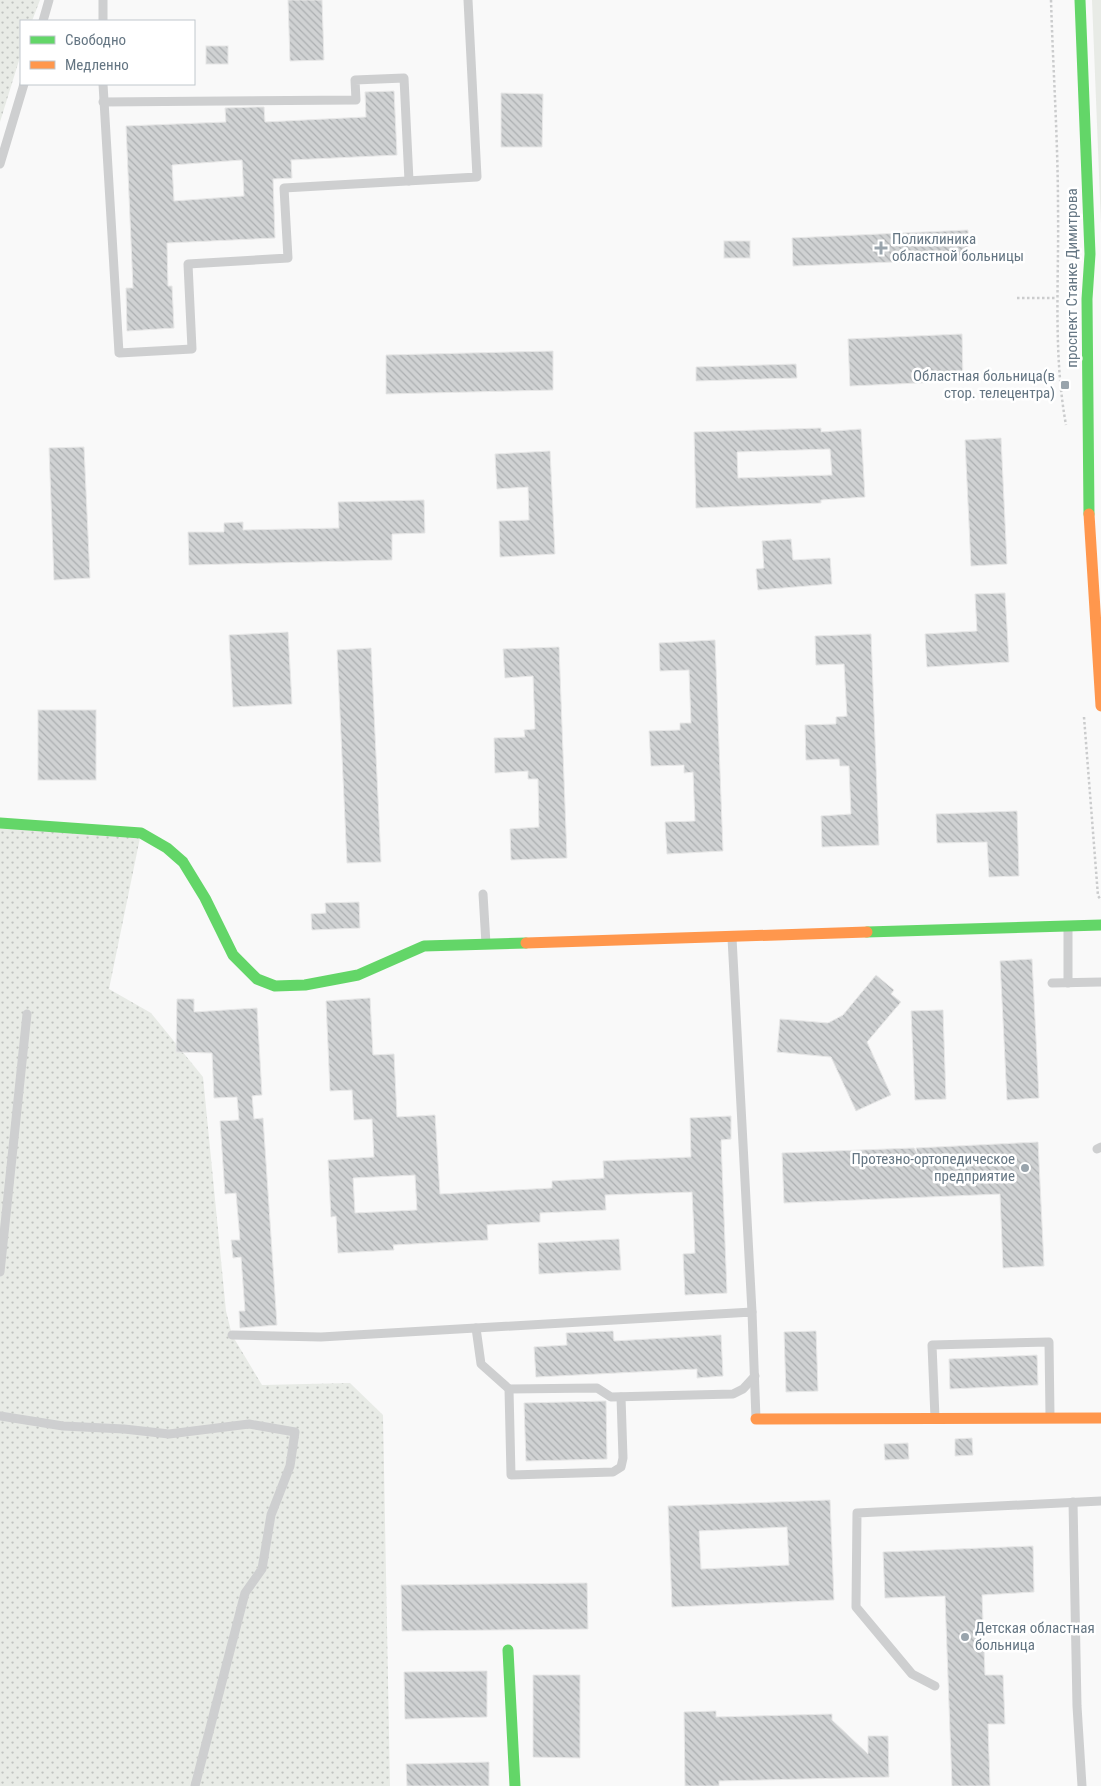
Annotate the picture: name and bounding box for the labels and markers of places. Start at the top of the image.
place label: Поликлиника областной больницы [892,230,1024,265]
marker: Поликлиника областной больницы [874,241,888,255]
place label: Областная больница(в стор. телецентра) [913,367,1055,402]
marker: Областная больница(в стор. телецентра) [1059,379,1071,391]
place label: Протезно-ортопедическое предприятие [851,1150,1015,1185]
marker: Протезно-ортопедическое предприятие [1019,1162,1031,1174]
place label: Детская областная больница [975,1619,1095,1654]
marker: Детская областная больница [959,1631,971,1643]

